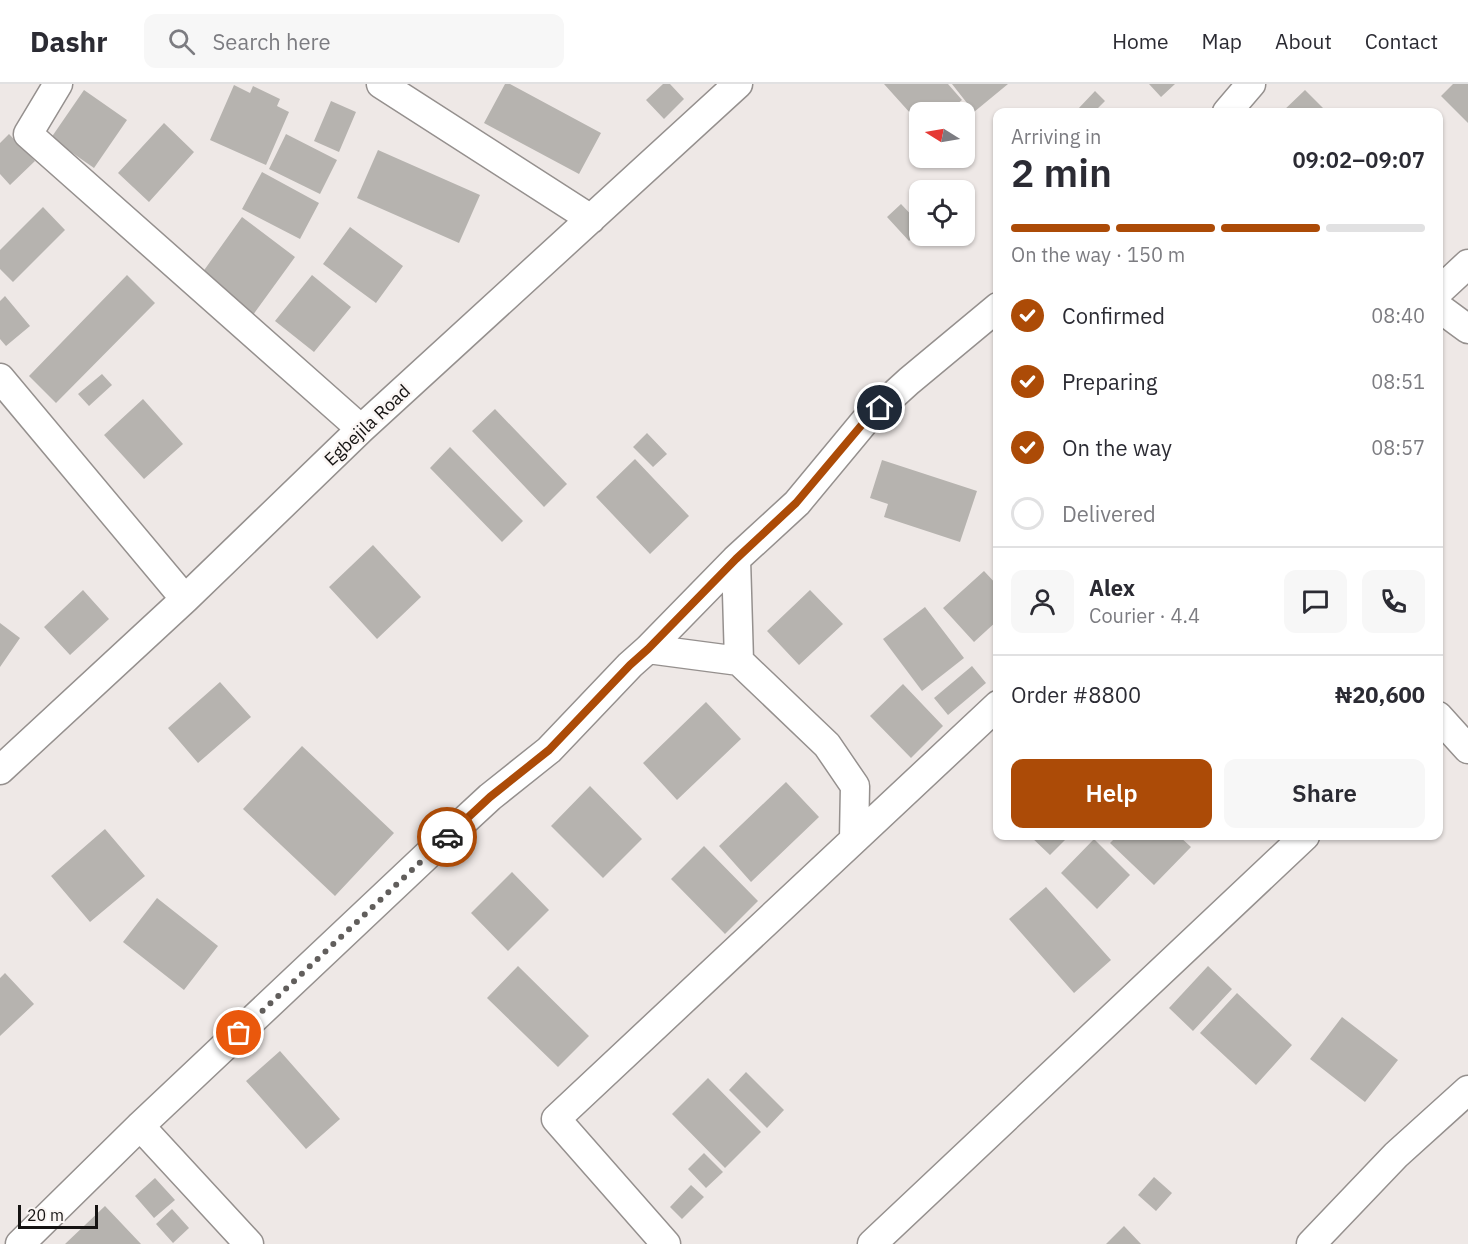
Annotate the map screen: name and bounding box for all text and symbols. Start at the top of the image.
search box [144,14,564,68]
text: Dashr [30,23,108,60]
icon: search [165,25,198,58]
text: Search here [213,27,331,56]
text: Home [1112,27,1169,55]
text: Map [1202,27,1242,55]
text: About [1275,27,1332,55]
text: Contact [1365,27,1438,55]
north arrow [909,102,975,168]
map controls [909,102,975,246]
text: Arriving in [1011,123,1101,150]
text: 09:02–09:07 [1292,145,1425,174]
text: 2 min [1011,147,1112,198]
button: locate [909,180,975,246]
text: On the way · 150 m [1011,241,1185,268]
icon: check [1011,299,1044,332]
text: Confirmed [1062,301,1165,330]
text: 08:40 [1371,302,1425,329]
icon: check [1011,365,1044,398]
text: Preparing [1062,367,1157,396]
text: 08:51 [1371,368,1425,395]
street label: Egbejila Road [319,379,415,471]
pin [854,382,905,433]
icon: home [863,391,896,424]
icon: check [1011,431,1044,464]
text: On the way [1062,433,1172,462]
text: 08:57 [1371,434,1425,461]
text: Delivered [1062,499,1156,528]
button: person [1011,570,1074,633]
button: chat [1284,570,1347,633]
button: phone [1362,570,1425,633]
text: Alex [1089,573,1135,602]
text: Courier · 4.4 [1089,602,1200,629]
text: Order #8800 [1011,680,1141,709]
text: ₦20,600 [1335,680,1425,709]
button: Help [1011,759,1212,828]
button: Share [1224,759,1425,828]
courier [417,807,477,867]
icon: car [431,821,464,854]
pin [213,1007,264,1058]
icon: bag [222,1016,255,1049]
scale bar [18,1202,98,1230]
text: 20 m [27,1205,64,1225]

